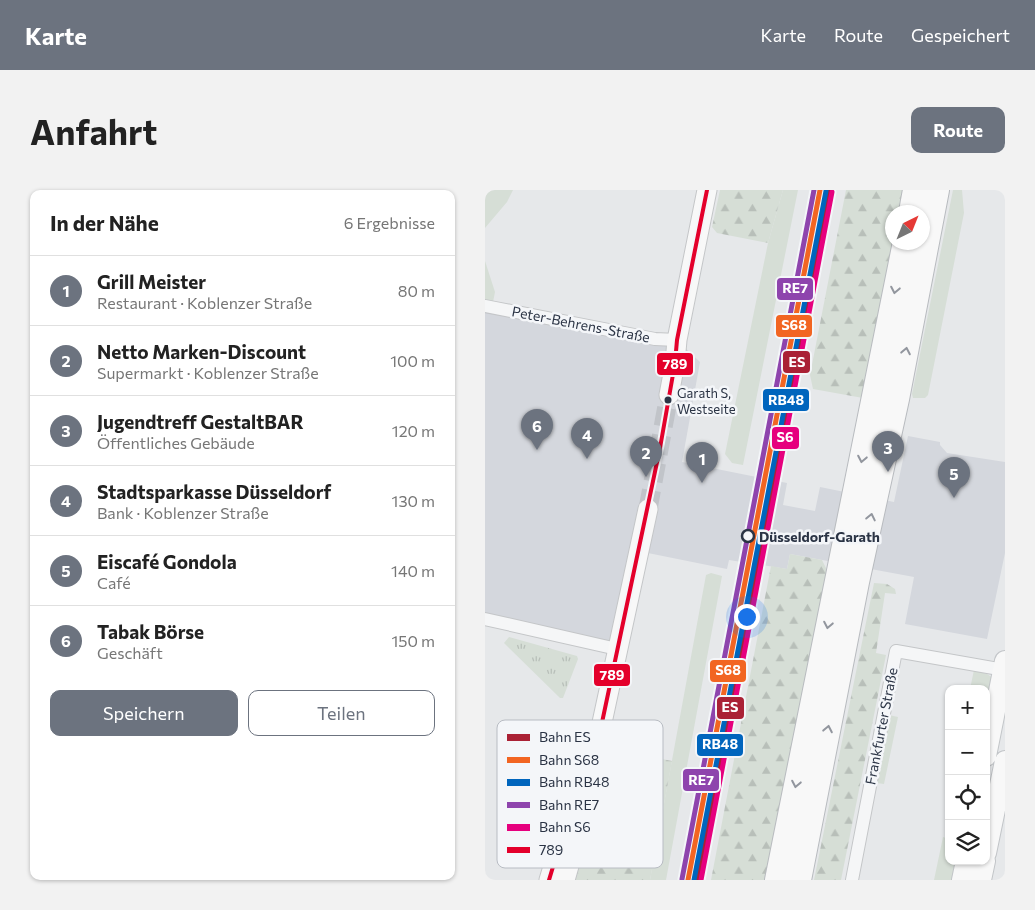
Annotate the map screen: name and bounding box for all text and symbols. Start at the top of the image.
text: Karte [25,21,87,50]
text: Karte [761,24,806,46]
text: Route [834,24,883,46]
text: Gespeichert [911,24,1010,46]
button: Route [911,107,1005,153]
text: Anfahrt [30,109,157,152]
north arrow [885,205,930,250]
text: In der Nähe [50,210,159,235]
text: 6 Ergebnisse [344,213,435,232]
text: Grill Meister [97,270,206,293]
line badge: RE7 [776,277,814,301]
text: RE7 [782,279,808,296]
text: 1 [62,281,70,300]
text: 80 m [398,281,435,300]
one-way arrow [891,286,901,295]
text: Restaurant · Koblenzer Straße [97,293,312,312]
street label: Peter-Behrens-Straße [511,302,651,346]
line badge: S68 [775,314,813,338]
text: S68 [781,316,807,333]
text: Netto Marken-Discount [97,340,306,363]
one-way arrow [900,346,911,355]
line badge: ES [782,350,811,374]
text: 2 [61,351,71,370]
text: 100 m [390,351,435,370]
line badge: 789 [656,352,694,376]
text: ES [789,353,805,370]
text: 789 [663,355,688,372]
text: Supermarkt · Koblenzer Straße [97,363,319,382]
place label: Garath S, Westseite [677,385,736,417]
line badge: RB48 [762,388,810,412]
text: RB48 [768,391,804,408]
marker: Garath S, Westseite [663,395,673,405]
pin: 6 [521,409,553,450]
text: Jugendtreff GestaltBAR [97,410,304,433]
pin: 4 [571,418,603,459]
text: 3 [61,421,71,440]
text: 120 m [392,421,435,440]
line badge: S6 [771,426,800,450]
text: S6 [776,428,794,445]
pin: 3 [872,431,904,472]
text: Öffentliches Gebäude [97,433,255,452]
pin: 2 [630,436,662,477]
pin: 1 [686,442,718,483]
one-way arrow [857,454,867,463]
pin: 5 [938,457,970,498]
text: Stadtsparkasse Düsseldorf [97,480,331,503]
text: 4 [61,491,71,510]
text: 130 m [392,491,435,510]
text: Bank · Koblenzer Straße [97,503,269,522]
one-way arrow [865,512,876,521]
place label: Düsseldorf-Garath [759,528,880,545]
marker: Düsseldorf-Garath [741,529,755,543]
text: Eiscafé Gondola [97,550,237,573]
text: 5 [61,561,71,580]
text: 140 m [391,561,435,580]
text: Café [97,573,131,592]
your location [734,604,760,630]
text: Tabak Börse [97,620,204,643]
one-way arrow [824,621,834,630]
text: 6 [61,631,71,650]
text: 150 m [392,631,435,650]
text: Geschäft [97,643,163,662]
line badge: S68 [709,659,747,683]
text: S68 [715,661,741,678]
line badge: 789 [593,663,631,687]
text: 789 [600,666,625,683]
street label: Frankfurter Straße [861,666,901,786]
map controls [945,685,990,865]
button: + [945,685,990,730]
button: Speichern [50,690,238,736]
button: Teilen [248,690,435,736]
line badge: ES [716,696,745,720]
text: ES [722,698,738,715]
legend [497,720,663,868]
one-way arrow [823,725,833,733]
text: Bahn ES [539,728,591,745]
button: − [945,730,990,775]
line badge: RB48 [696,733,744,757]
text: RB48 [702,735,738,752]
text: Bahn S68 [539,751,599,768]
line badge: RE7 [682,768,720,792]
text: RE7 [688,771,714,788]
text: Bahn RB48 [539,773,609,790]
button: locate [945,775,990,820]
one-way arrow [791,780,802,789]
text: Bahn RE7 [539,796,599,813]
text: Bahn S6 [539,818,591,835]
button: layers [945,820,990,865]
text: 789 [539,841,563,858]

